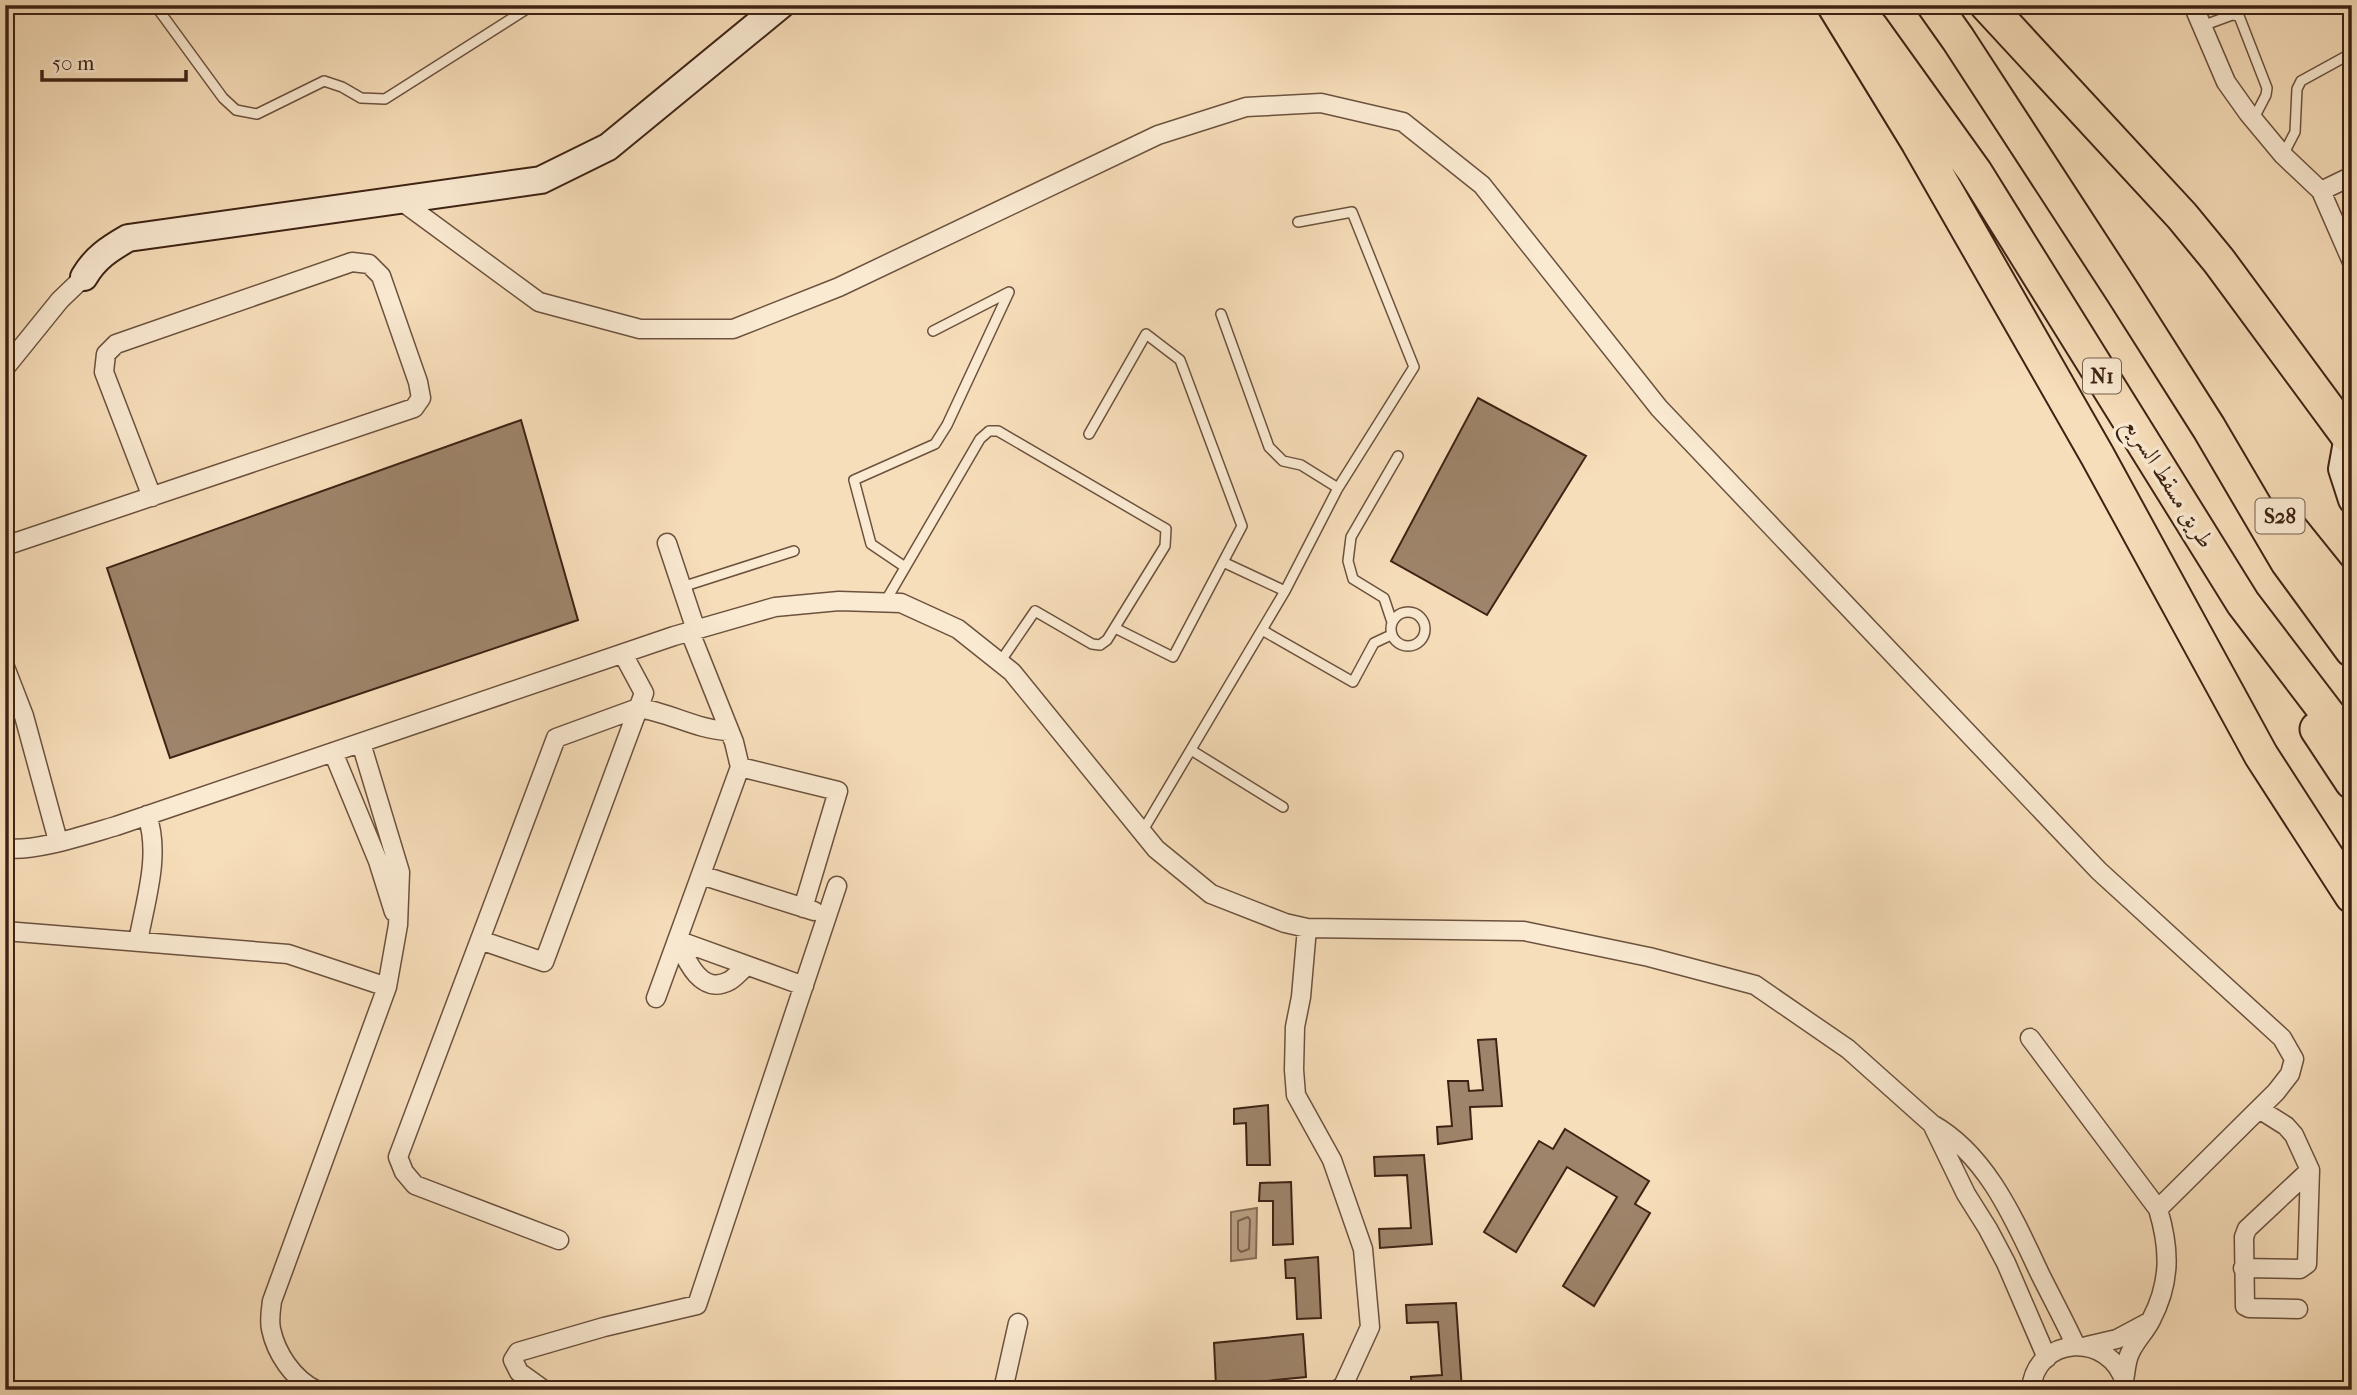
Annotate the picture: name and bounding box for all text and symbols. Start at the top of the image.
scale bar [42,38,186,82]
text: 50 m [52,51,95,75]
road number: N1 [2083,358,2121,394]
street label: طريق مسقط السريع [2112,413,2220,557]
road number: S28 [2256,498,2304,534]

